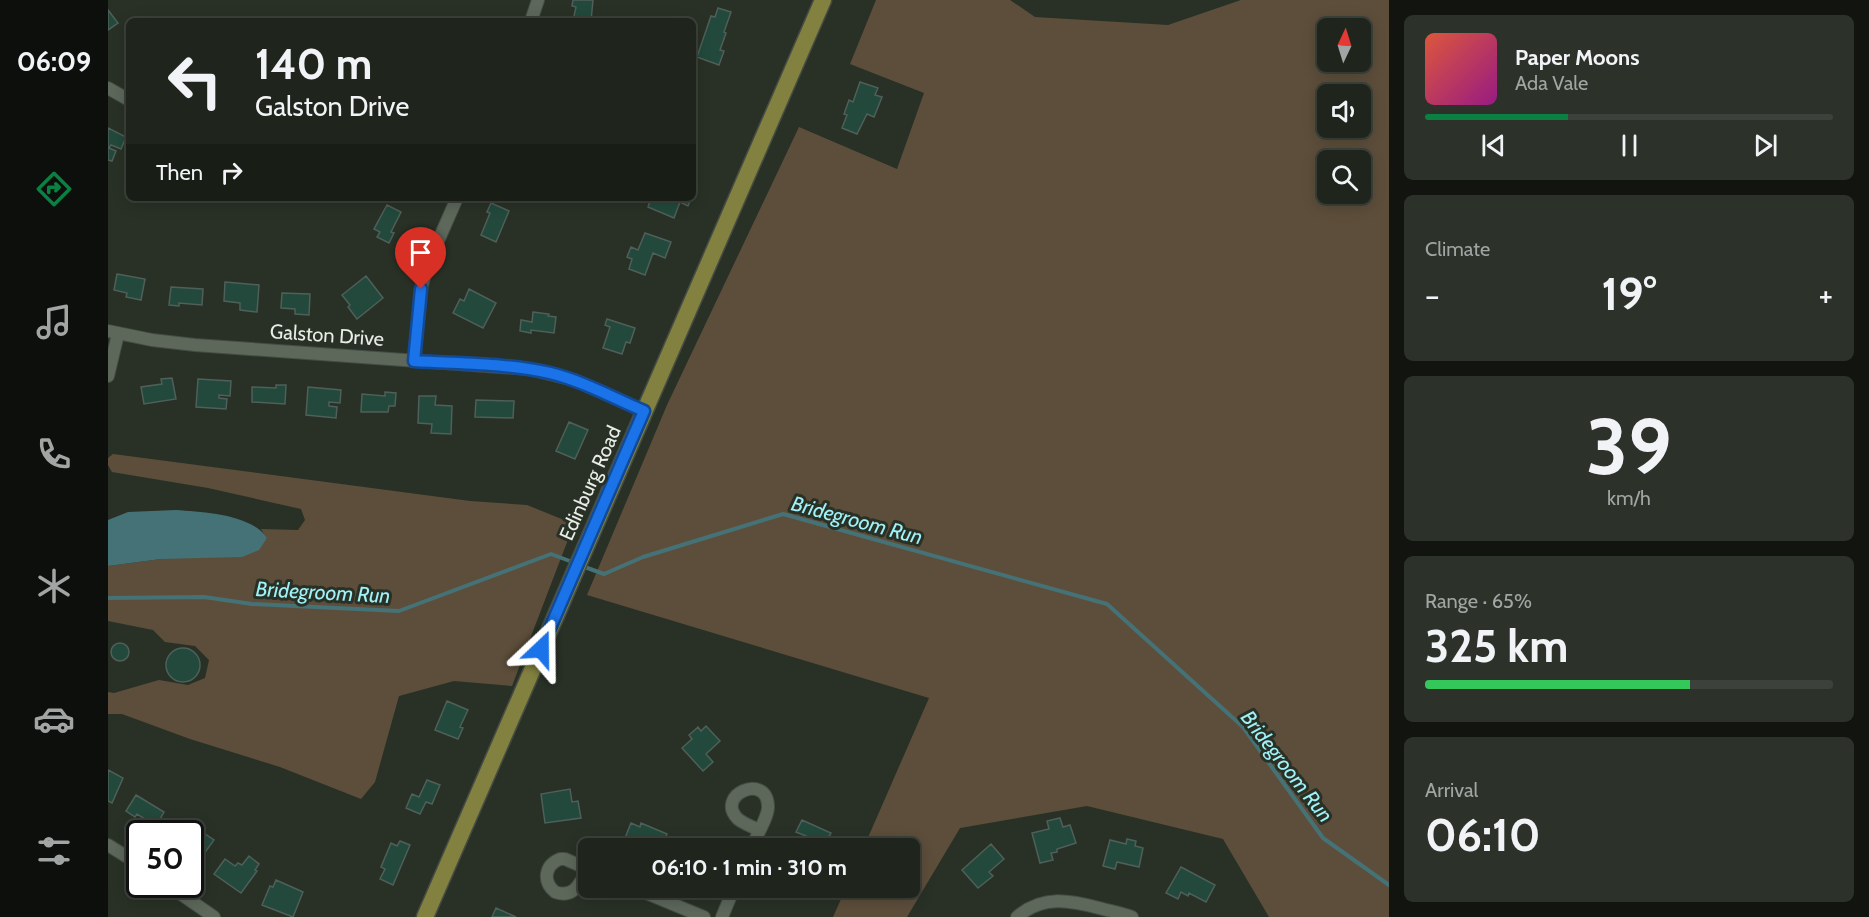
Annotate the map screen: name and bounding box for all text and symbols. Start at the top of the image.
north arrow [1317,18,1371,72]
map controls [1317,18,1371,204]
text: 140 m [255,38,372,90]
icon: left [156,42,234,120]
text: Paper Moons [1515,44,1639,71]
text: 06:09 [17,45,91,78]
text: Ada Vale [1515,71,1588,95]
button: sound [1317,84,1371,138]
text: Galston Drive [255,90,409,123]
icon: previous [1477,129,1510,162]
icon: pause [1613,129,1646,162]
icon: next [1749,129,1782,162]
button: search [1317,150,1371,204]
icon: right [215,156,248,189]
text: Then [156,159,203,186]
icon: directions [33,168,75,210]
pin [395,227,446,289]
icon: arrive [404,236,437,269]
text: Climate [1425,237,1490,261]
text: 19° [1602,267,1656,321]
text: − [1425,275,1440,315]
text: + [1818,275,1833,315]
icon: music [33,301,75,343]
street label: Galston Drive [269,319,385,351]
text: 39 [1586,399,1672,494]
street label: Edinburg Road [554,422,626,544]
icon: phone [33,433,75,475]
text: km/h [1607,486,1651,510]
water label: Bridegroom Run [789,491,925,549]
icon: climate [33,565,75,607]
water label: Bridegroom Run [255,576,391,608]
text: Range · 65% [1425,589,1532,613]
position arrow [509,617,573,681]
text: 325 km [1425,619,1568,673]
icon: car [33,698,75,740]
water label: Bridegroom Run [1236,705,1338,827]
text: Arrival [1425,778,1478,802]
text: 06:10 [1425,808,1540,862]
speed limit sign: 50 [126,820,204,898]
icon: filters [33,830,75,872]
text: 06:10 · 1 min · 310 m [651,854,847,881]

